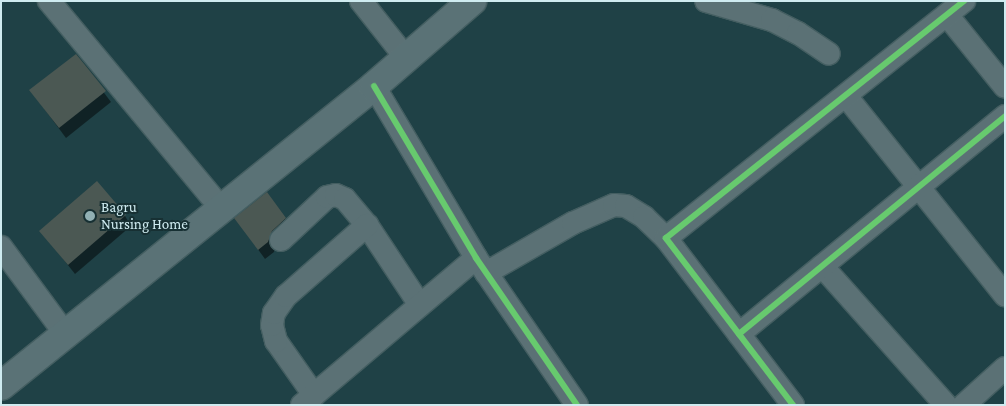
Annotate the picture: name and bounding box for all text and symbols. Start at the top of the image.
place label: Bagru Nursing Home [101,198,188,233]
marker: Bagru Nursing Home [83,209,97,223]

